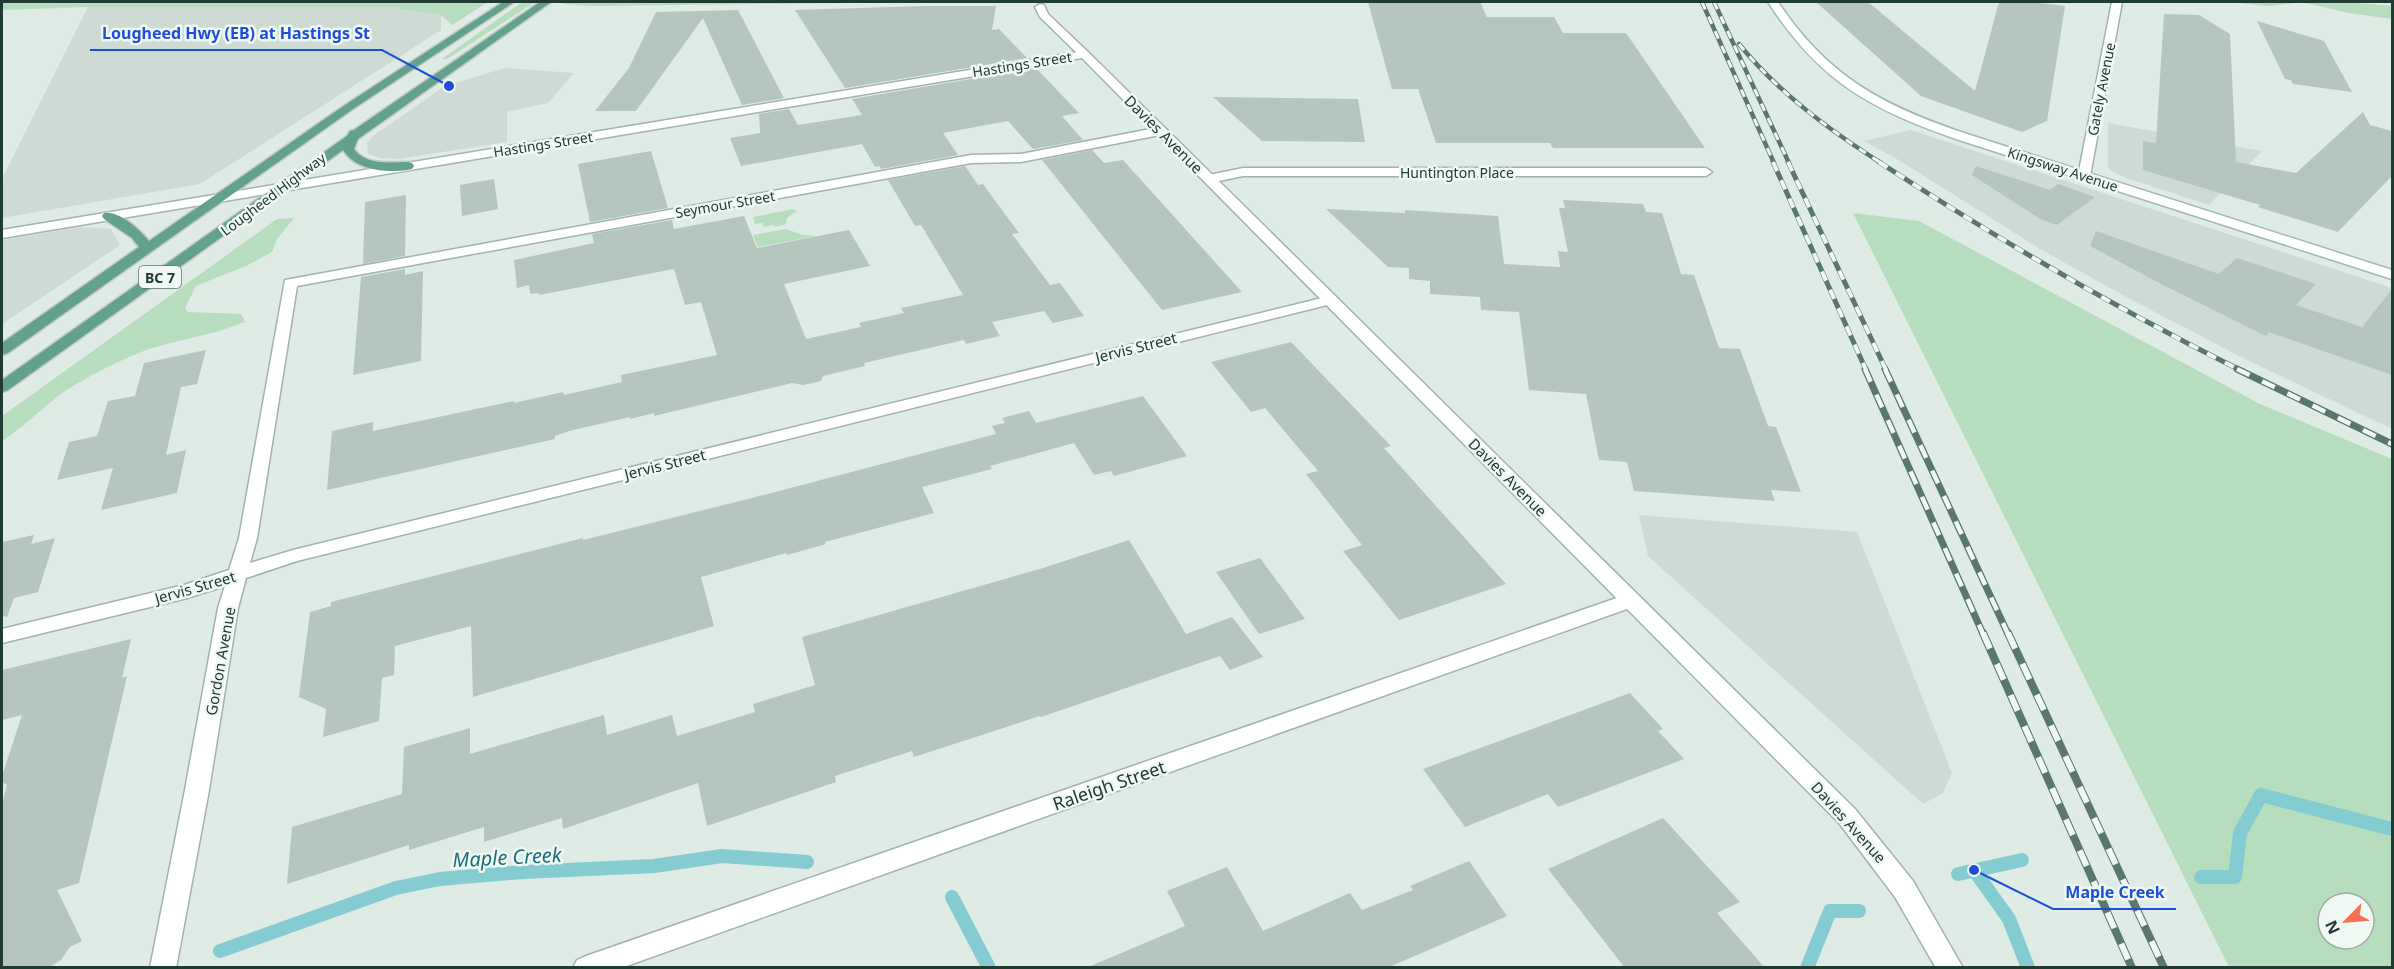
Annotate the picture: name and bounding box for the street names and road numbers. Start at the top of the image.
street label: Gately Avenue [2083,41,2119,137]
street label: Hastings Street [971,47,1073,81]
street label: Davies Avenue [1120,90,1208,178]
street label: Hastings Street [492,127,594,161]
street label: Kingsway Avenue [2005,142,2121,196]
street label: Lougheed Highway [217,148,330,240]
street label: Huntington Place [1400,163,1514,182]
street label: Seymour Street [674,186,776,222]
road number: BC 7 [139,266,181,288]
street label: Jervis Street [1091,327,1179,367]
street label: Davies Avenue [1464,433,1552,521]
street label: Jervis Street [620,444,708,484]
street label: Jervis Street [150,566,238,609]
street label: Gordon Avenue [201,605,239,717]
street label: Raleigh Street [1049,754,1169,816]
street label: Davies Avenue [1807,777,1891,867]

